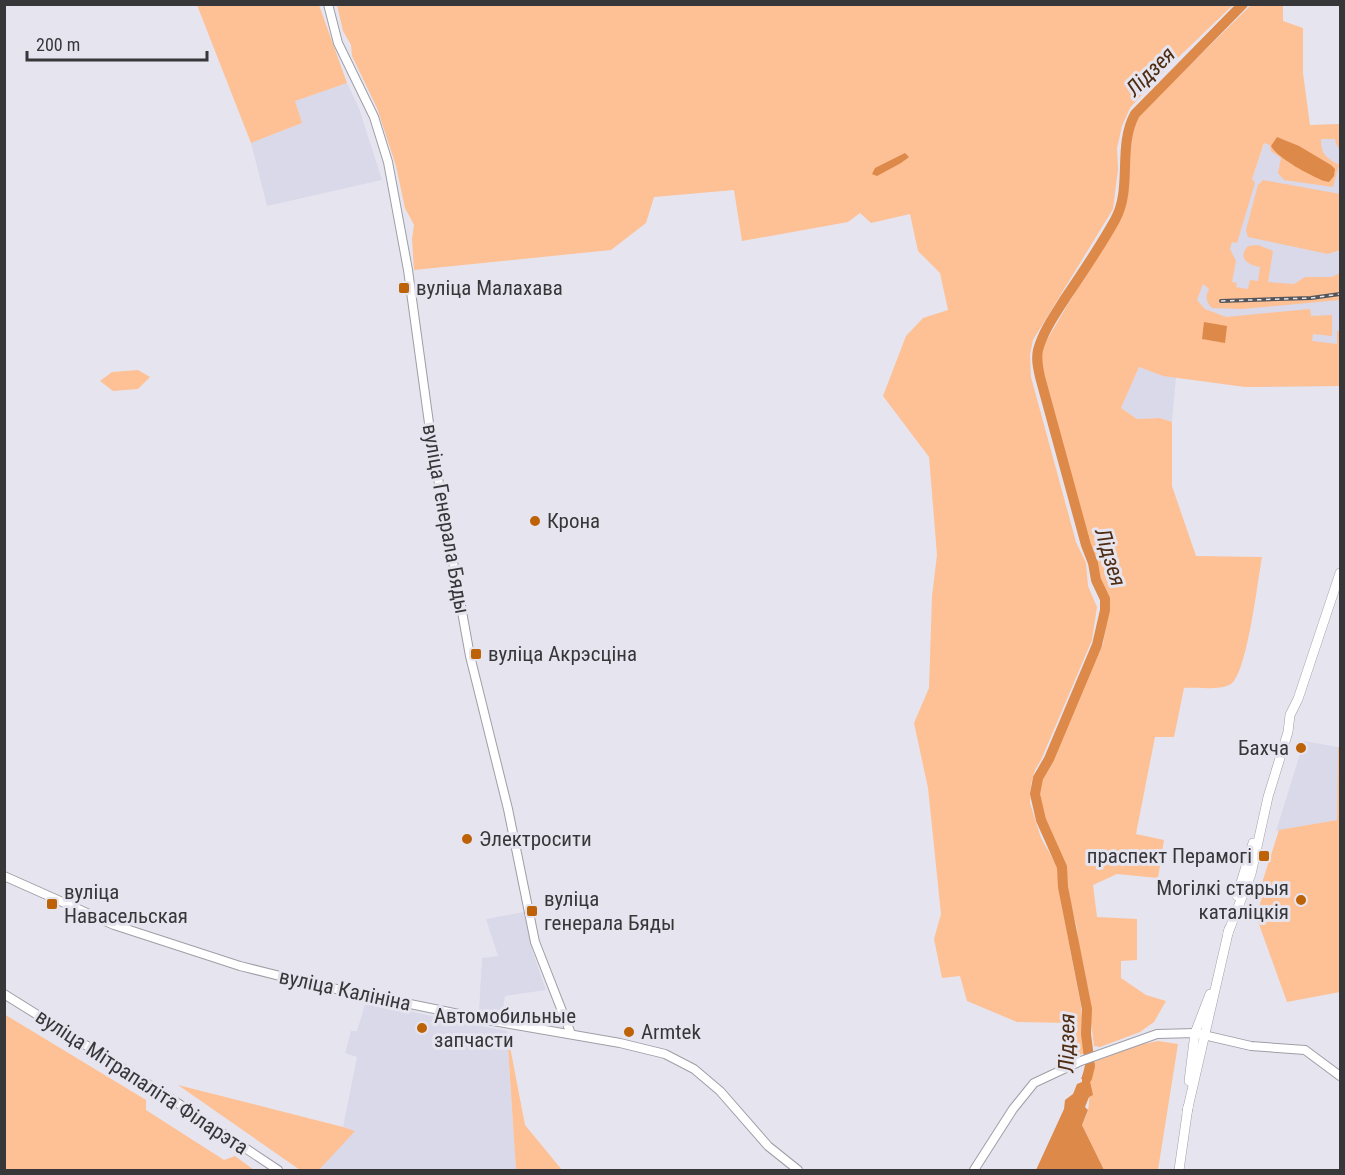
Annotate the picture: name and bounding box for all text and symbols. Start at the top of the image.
scale bar [27,24,207,62]
text: 200 m [36,34,80,55]
water label: Лідзея [1120,42,1180,102]
place label: вуліца Малахава [416,276,563,300]
marker: вуліца Малахава [397,281,411,295]
street label: вуліца Генерала Бяды [417,422,475,616]
place label: Крона [547,509,600,533]
marker: Крона [528,514,542,528]
water label: Лідзея [1090,524,1131,589]
place label: вуліца Акрэсціна [488,642,637,666]
marker: вуліца Акрэсціна [469,647,483,661]
place label: Бахча [1238,736,1289,760]
marker: Бахча [1294,741,1308,755]
place label: Электросити [479,827,592,851]
marker: Электросити [460,832,474,846]
place label: праспект Перамогі [1087,844,1252,868]
marker: праспект Перамогі [1257,849,1271,863]
place label: Могілкі старыя каталіцкія [1156,876,1289,924]
place label: вуліца Навасельская [64,880,188,928]
place label: вуліца генерала Бяды [544,887,675,935]
marker: Могілкі старыя каталіцкія [1294,893,1308,907]
marker: вуліца Навасельская [45,897,59,911]
marker: вуліца генерала Бяды [525,904,539,918]
street label: вуліца Калініна [277,964,413,1016]
street label: вуліца Мітрапаліта Філарэта [31,1004,253,1160]
place label: Автомобильные запчасти [434,1004,576,1052]
water label: Лідзея [1053,1013,1080,1074]
place label: Armtek [641,1020,701,1044]
marker: Автомобильные запчасти [415,1021,429,1035]
marker: Armtek [622,1025,636,1039]

